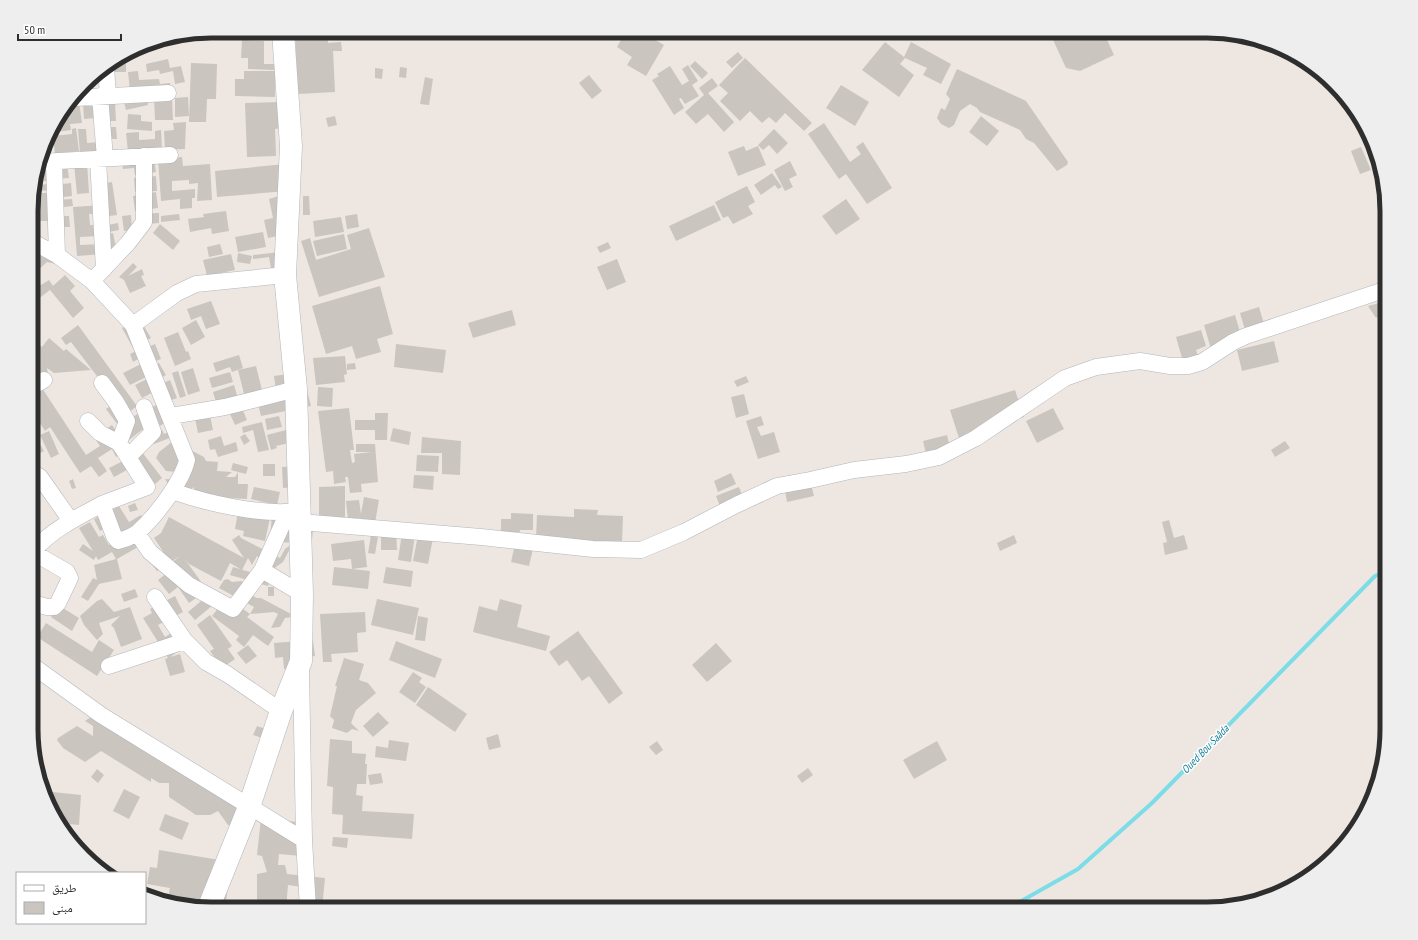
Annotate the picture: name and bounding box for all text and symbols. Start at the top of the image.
scale bar [18,16,121,42]
text: 50 m [24,22,45,37]
water label: Oued Bou Saâda [1178,721,1232,776]
legend [16,872,146,924]
text: طريق [52,880,77,895]
text: مبنى [52,900,73,915]

